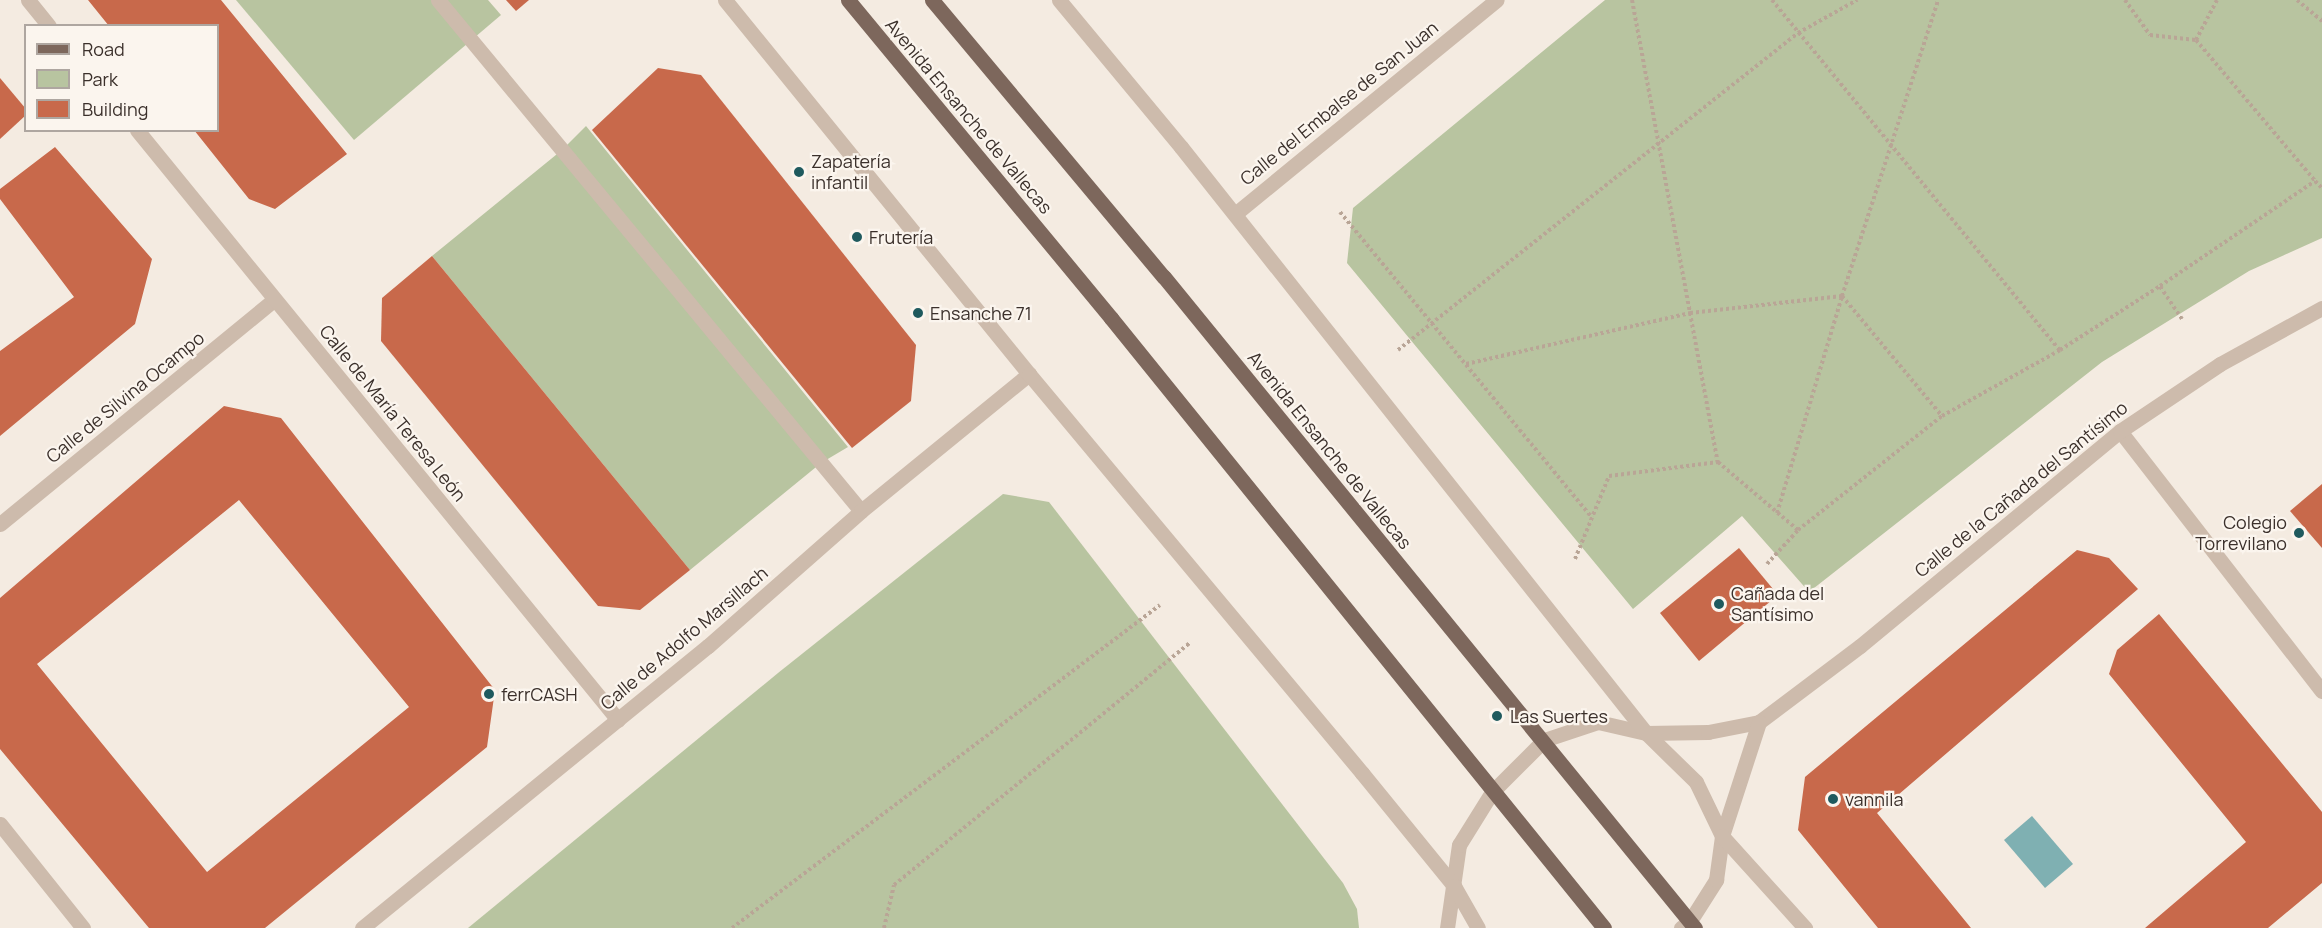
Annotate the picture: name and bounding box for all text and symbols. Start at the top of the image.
street label: Avenida Ensanche de Vallecas [881,14,1057,218]
street label: Calle del Embalse de San Juan [1236,16,1442,190]
legend [24,24,219,132]
text: Road [82,37,125,61]
text: Park [82,67,118,91]
text: Building [82,97,148,121]
place label: Zapatería infantil [811,151,891,194]
marker: Zapatería infantil [792,165,806,179]
place label: Frutería [869,226,933,248]
marker: Frutería [850,230,864,244]
place label: Ensanche 71 [930,302,1032,324]
marker: Ensanche 71 [911,306,925,320]
street label: Calle de María Teresa León [315,321,471,505]
street label: Calle de Silvina Ocampo [42,327,208,467]
street label: Avenida Ensanche de Vallecas [1244,347,1416,553]
street label: Calle de la Cañada del Santísimo [1910,396,2132,582]
place label: Colegio Torrevilano [2195,512,2287,554]
marker: Colegio Torrevilano [2292,526,2306,540]
street label: Calle de Adolfo Marsillach [596,562,772,714]
place label: Cañada del Santísimo [1731,583,1824,626]
marker: Cañada del Santísimo [1712,597,1726,611]
place label: ferrCASH [501,683,577,705]
marker: ferrCASH [482,687,496,701]
place label: Las Suertes [1510,705,1608,727]
marker: Las Suertes [1488,707,1506,725]
place label: vannila [1845,788,1903,810]
marker: vannila [1826,792,1840,806]

